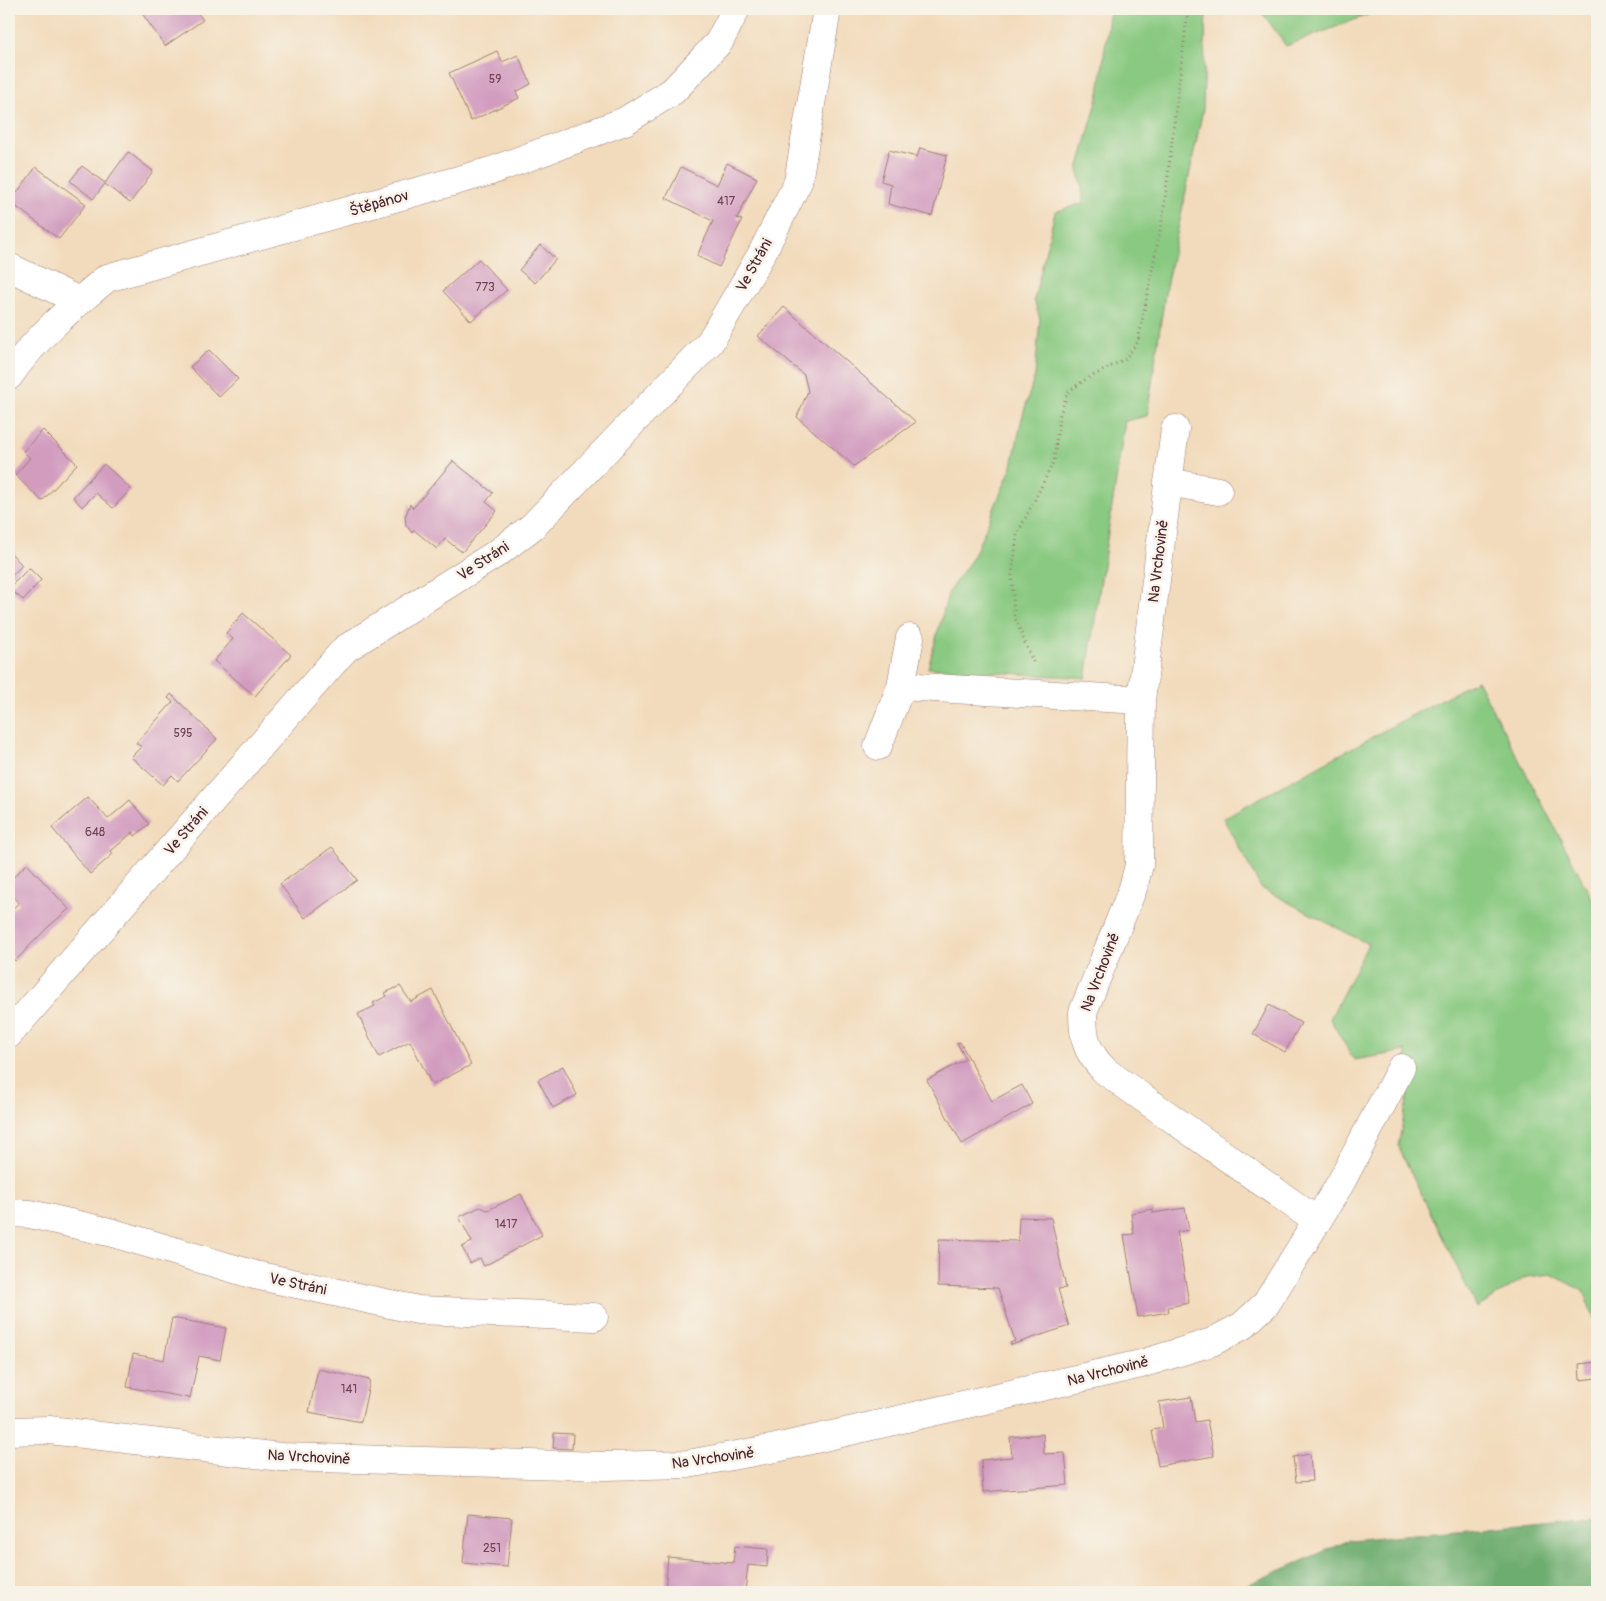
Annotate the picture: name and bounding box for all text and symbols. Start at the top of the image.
house number: 59 [489,72,501,87]
street label: Štěpánov [347,186,411,221]
house number: 417 [717,194,736,209]
street label: Ve Stráni [732,235,777,295]
house number: 773 [475,280,495,295]
street label: Na Vrchovině [1144,519,1173,604]
street label: Ve Stráni [454,537,513,585]
house number: 595 [173,726,193,741]
street label: Ve Stráni [160,803,213,859]
house number: 648 [85,825,105,840]
street label: Na Vrchovině [1077,930,1124,1014]
house number: 1417 [495,1217,518,1232]
street label: Ve Stráni [268,1269,329,1300]
street label: Na Vrchovině [1065,1352,1151,1391]
house number: 141 [341,1382,357,1397]
street label: Na Vrchovině [671,1443,756,1474]
street label: Na Vrchovině [267,1446,351,1469]
house number: 251 [483,1541,501,1556]

